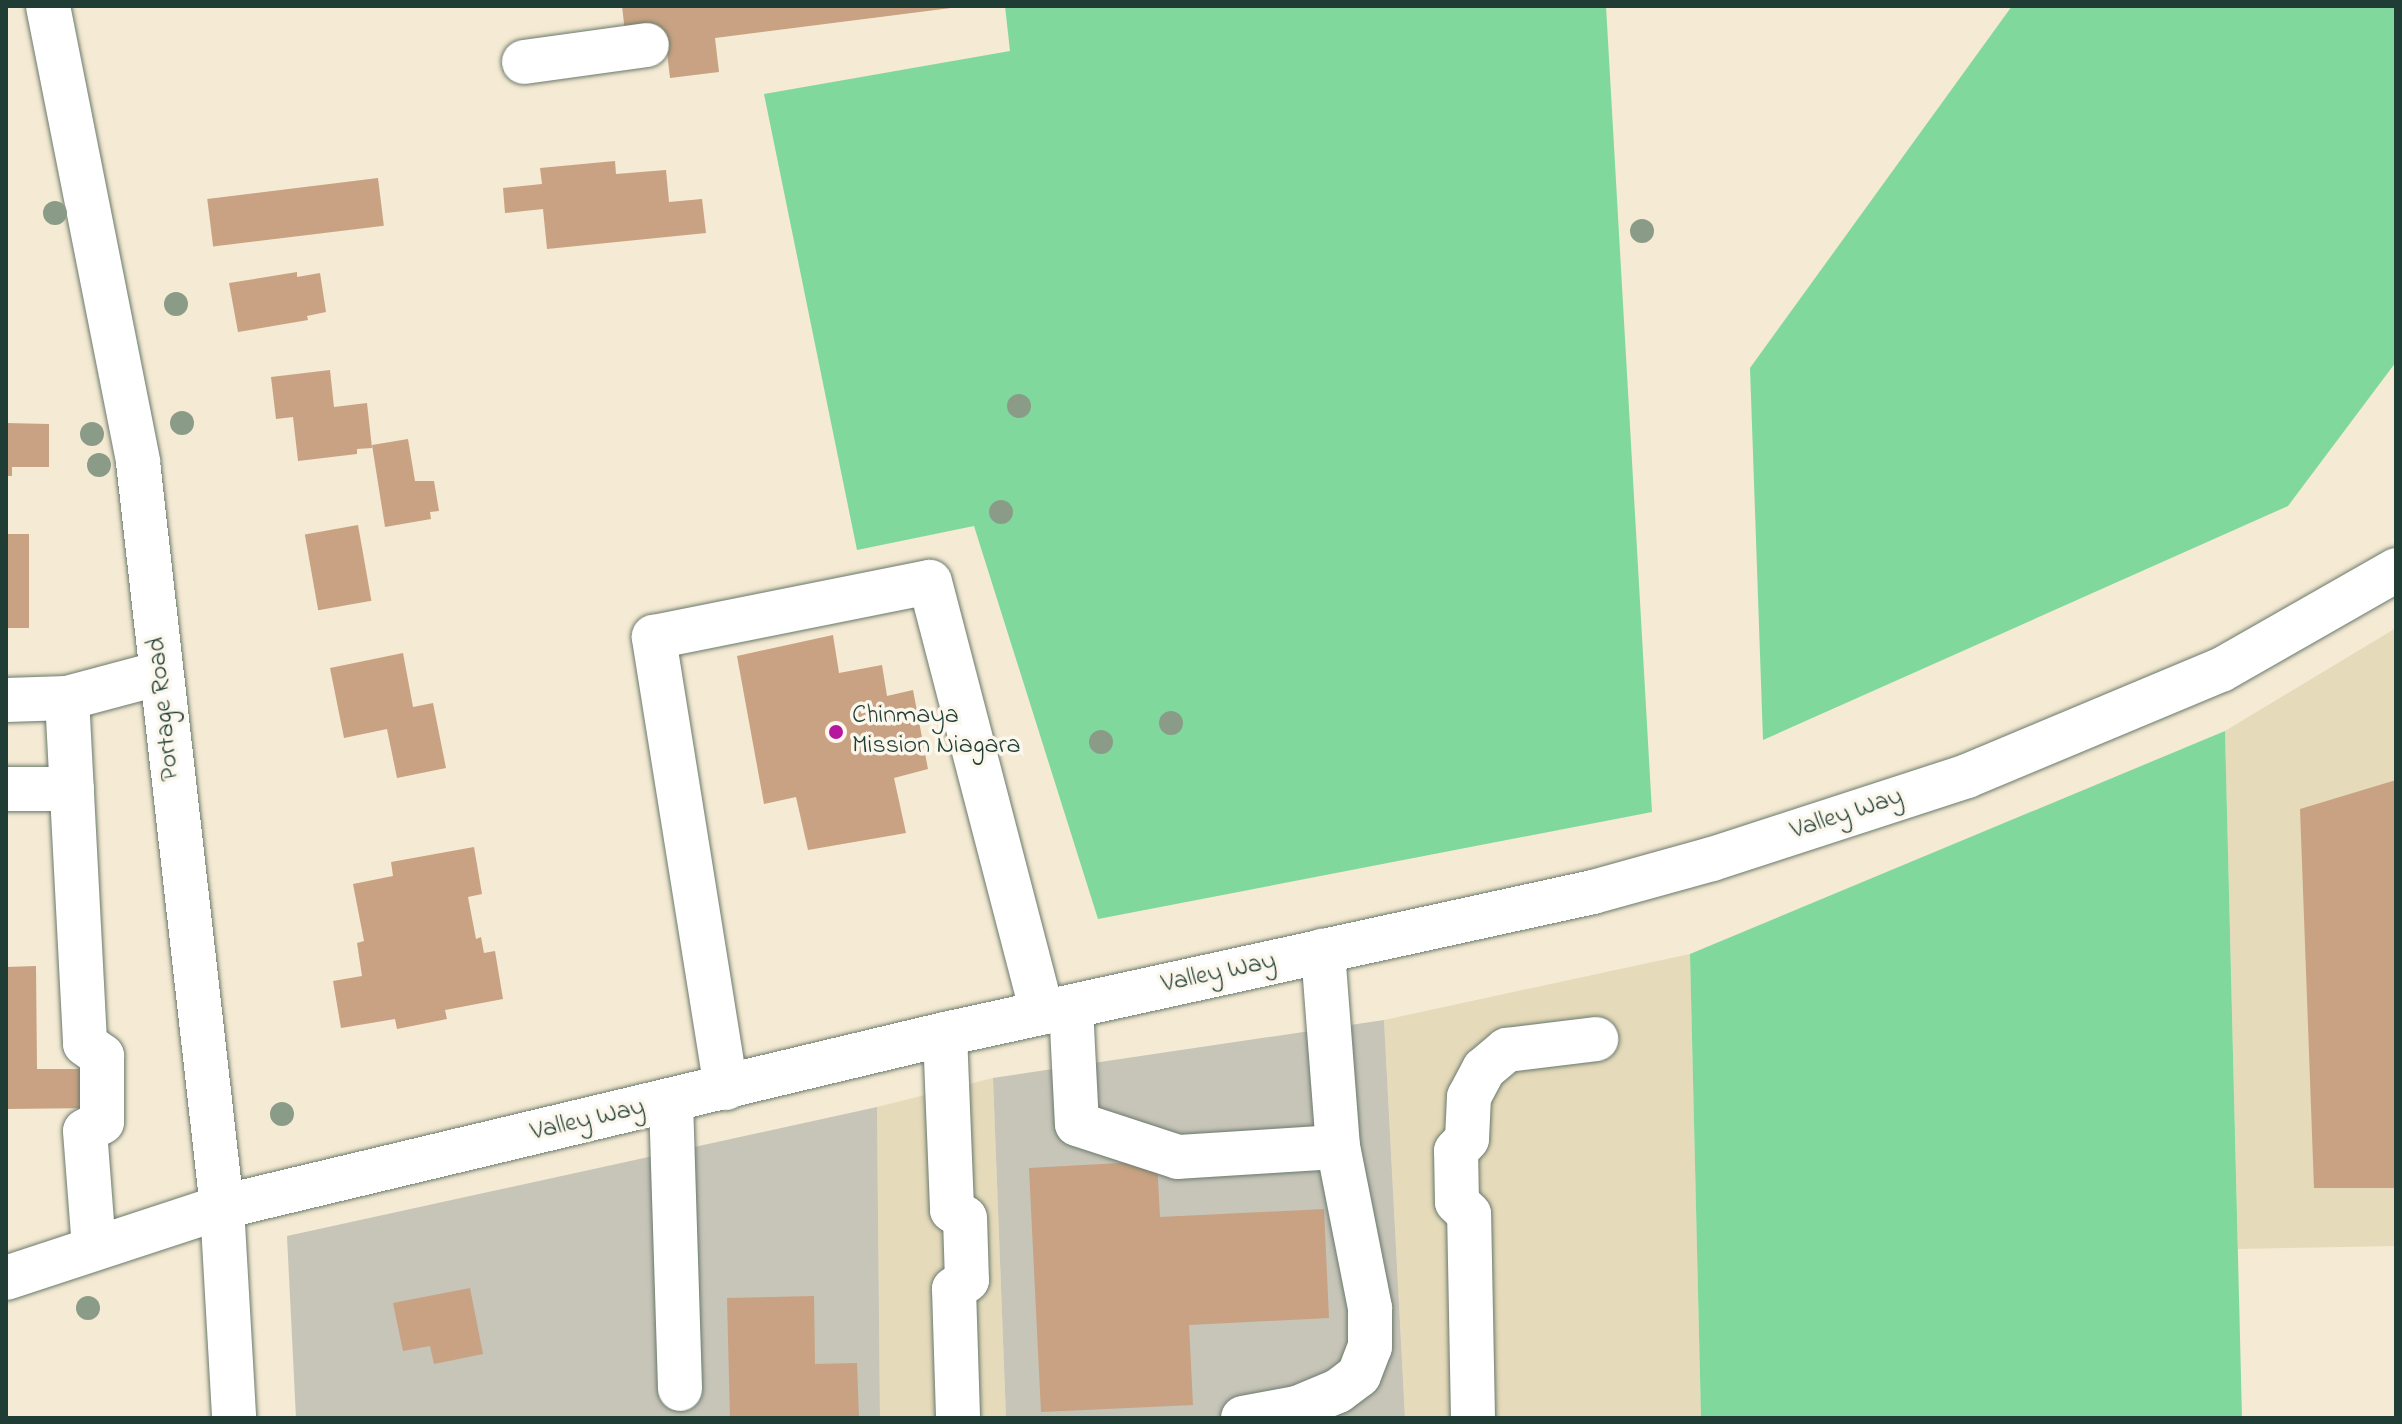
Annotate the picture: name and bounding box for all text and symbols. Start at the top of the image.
street label: Portage Road [142,636,188,782]
place label: Chinmaya Mission Niagara [852,701,1021,762]
marker: Chinmaya Mission Niagara [827,723,845,741]
street label: Valley Way [1787,782,1907,848]
street label: Valley Way [1159,947,1279,1001]
street label: Valley Way [528,1093,648,1149]

